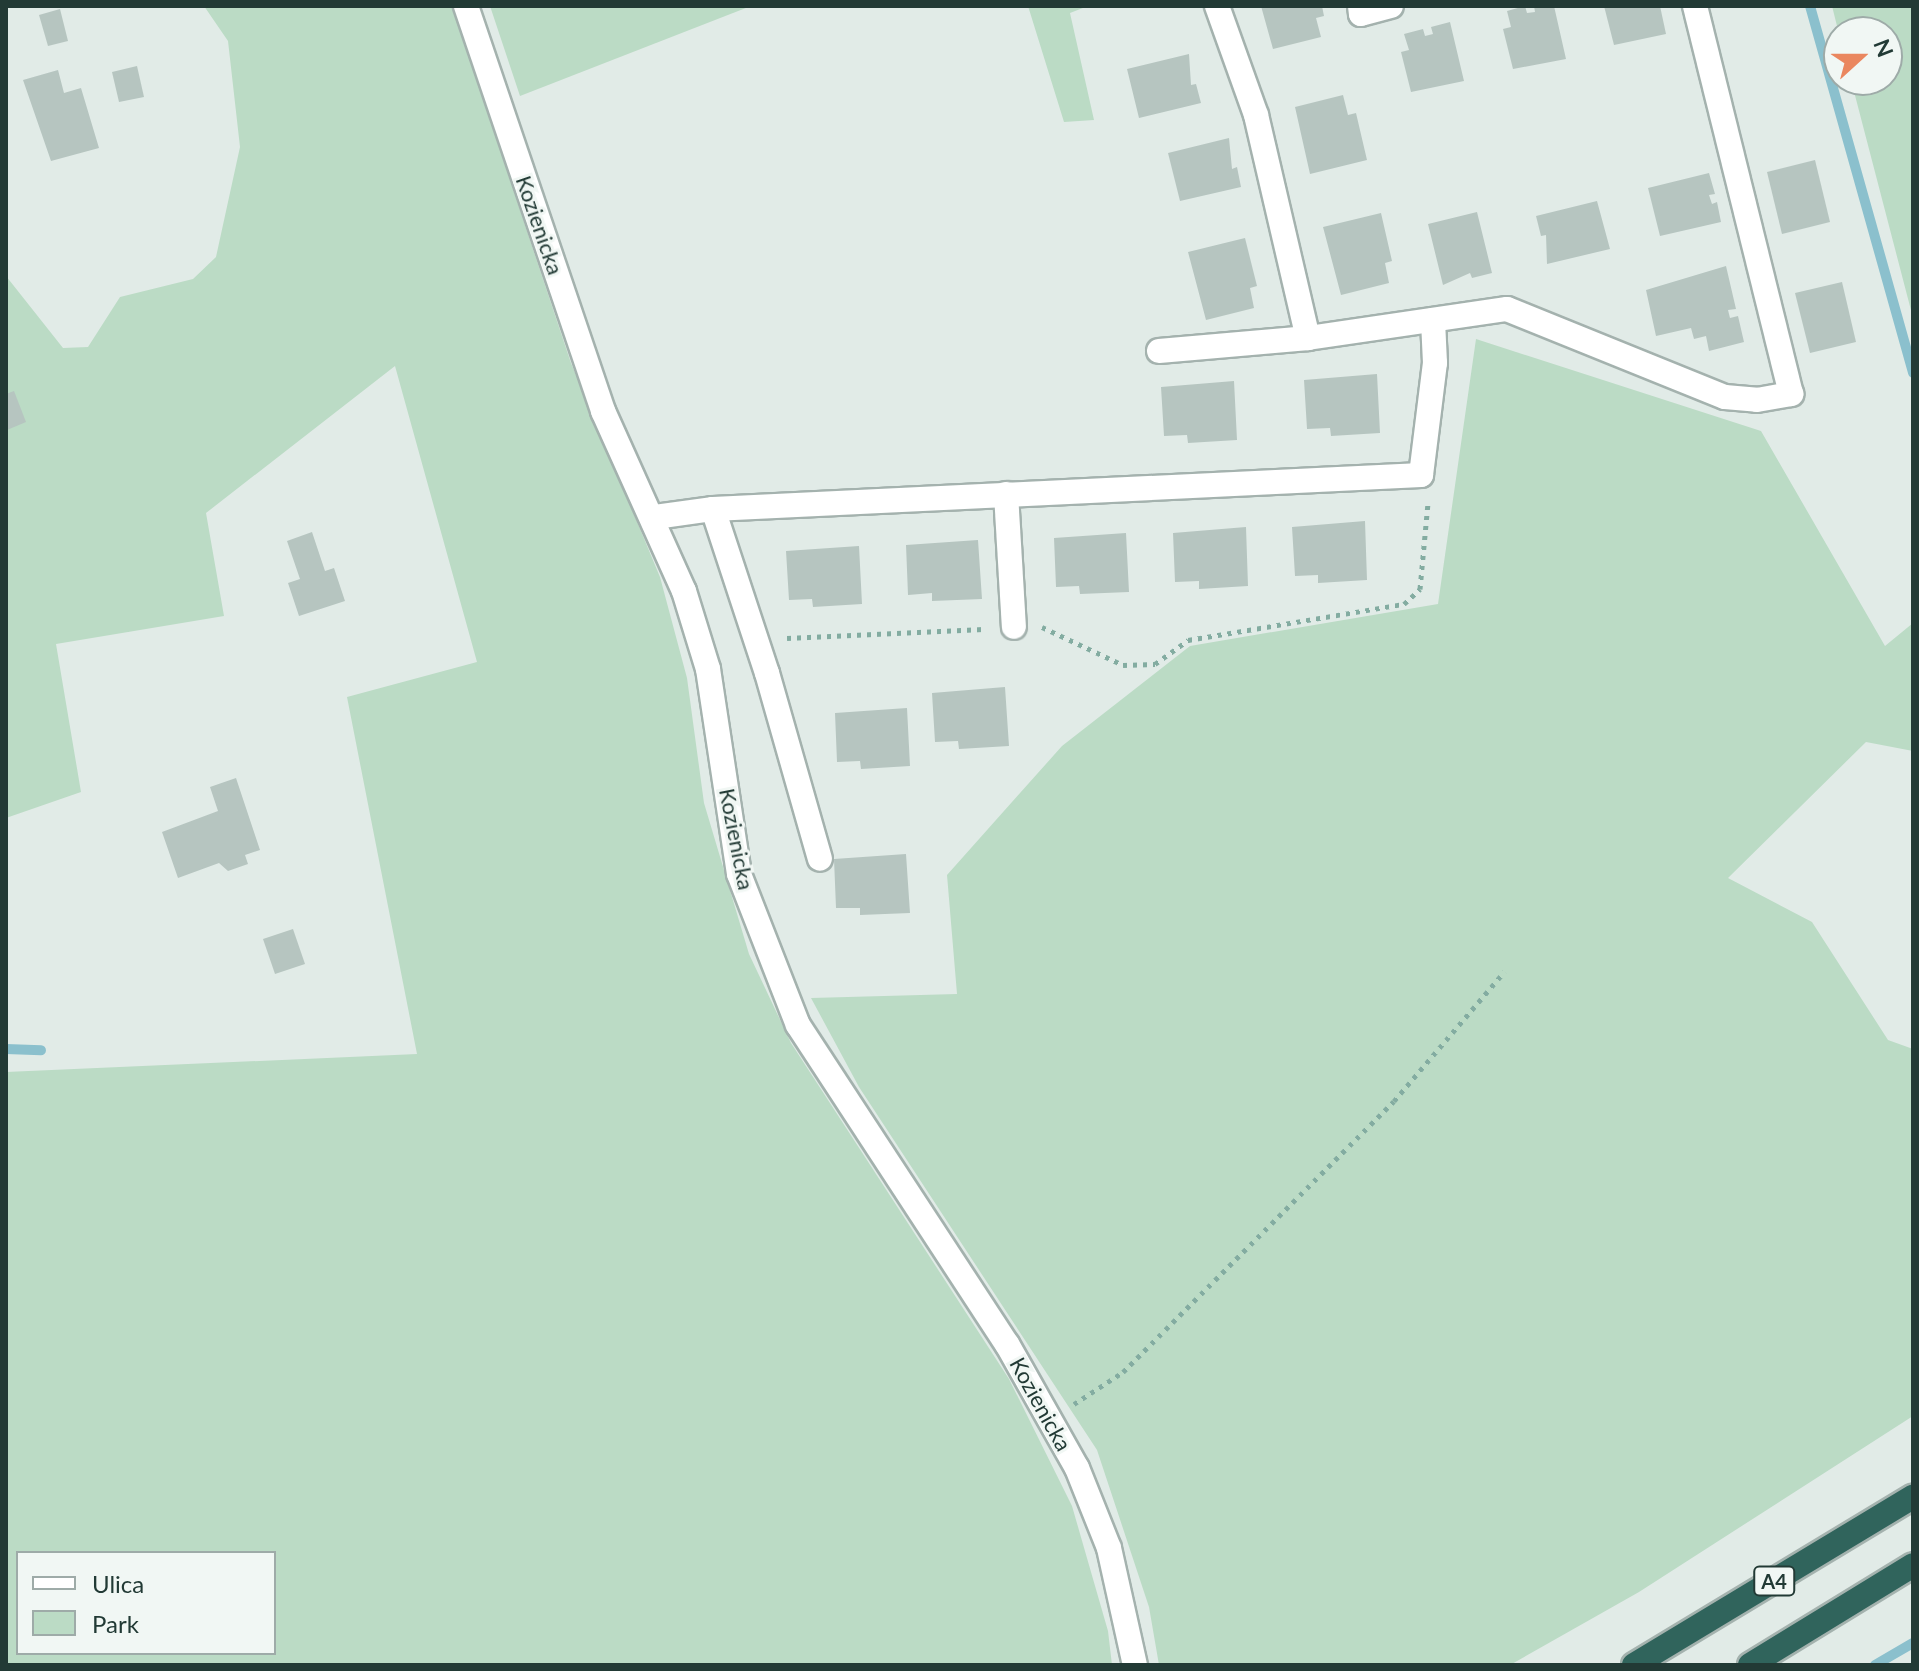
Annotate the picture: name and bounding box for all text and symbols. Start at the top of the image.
north arrow [1823,16,1903,96]
text: N [1868,35,1900,61]
street label: Kozienicka [511,172,569,278]
street label: Kozienicka [714,786,760,892]
street label: Kozienicka [1004,1353,1078,1455]
legend [16,1551,276,1655]
road number: A4 [1752,1565,1796,1597]
text: Ulica [92,1569,144,1598]
text: Park [92,1609,139,1638]

